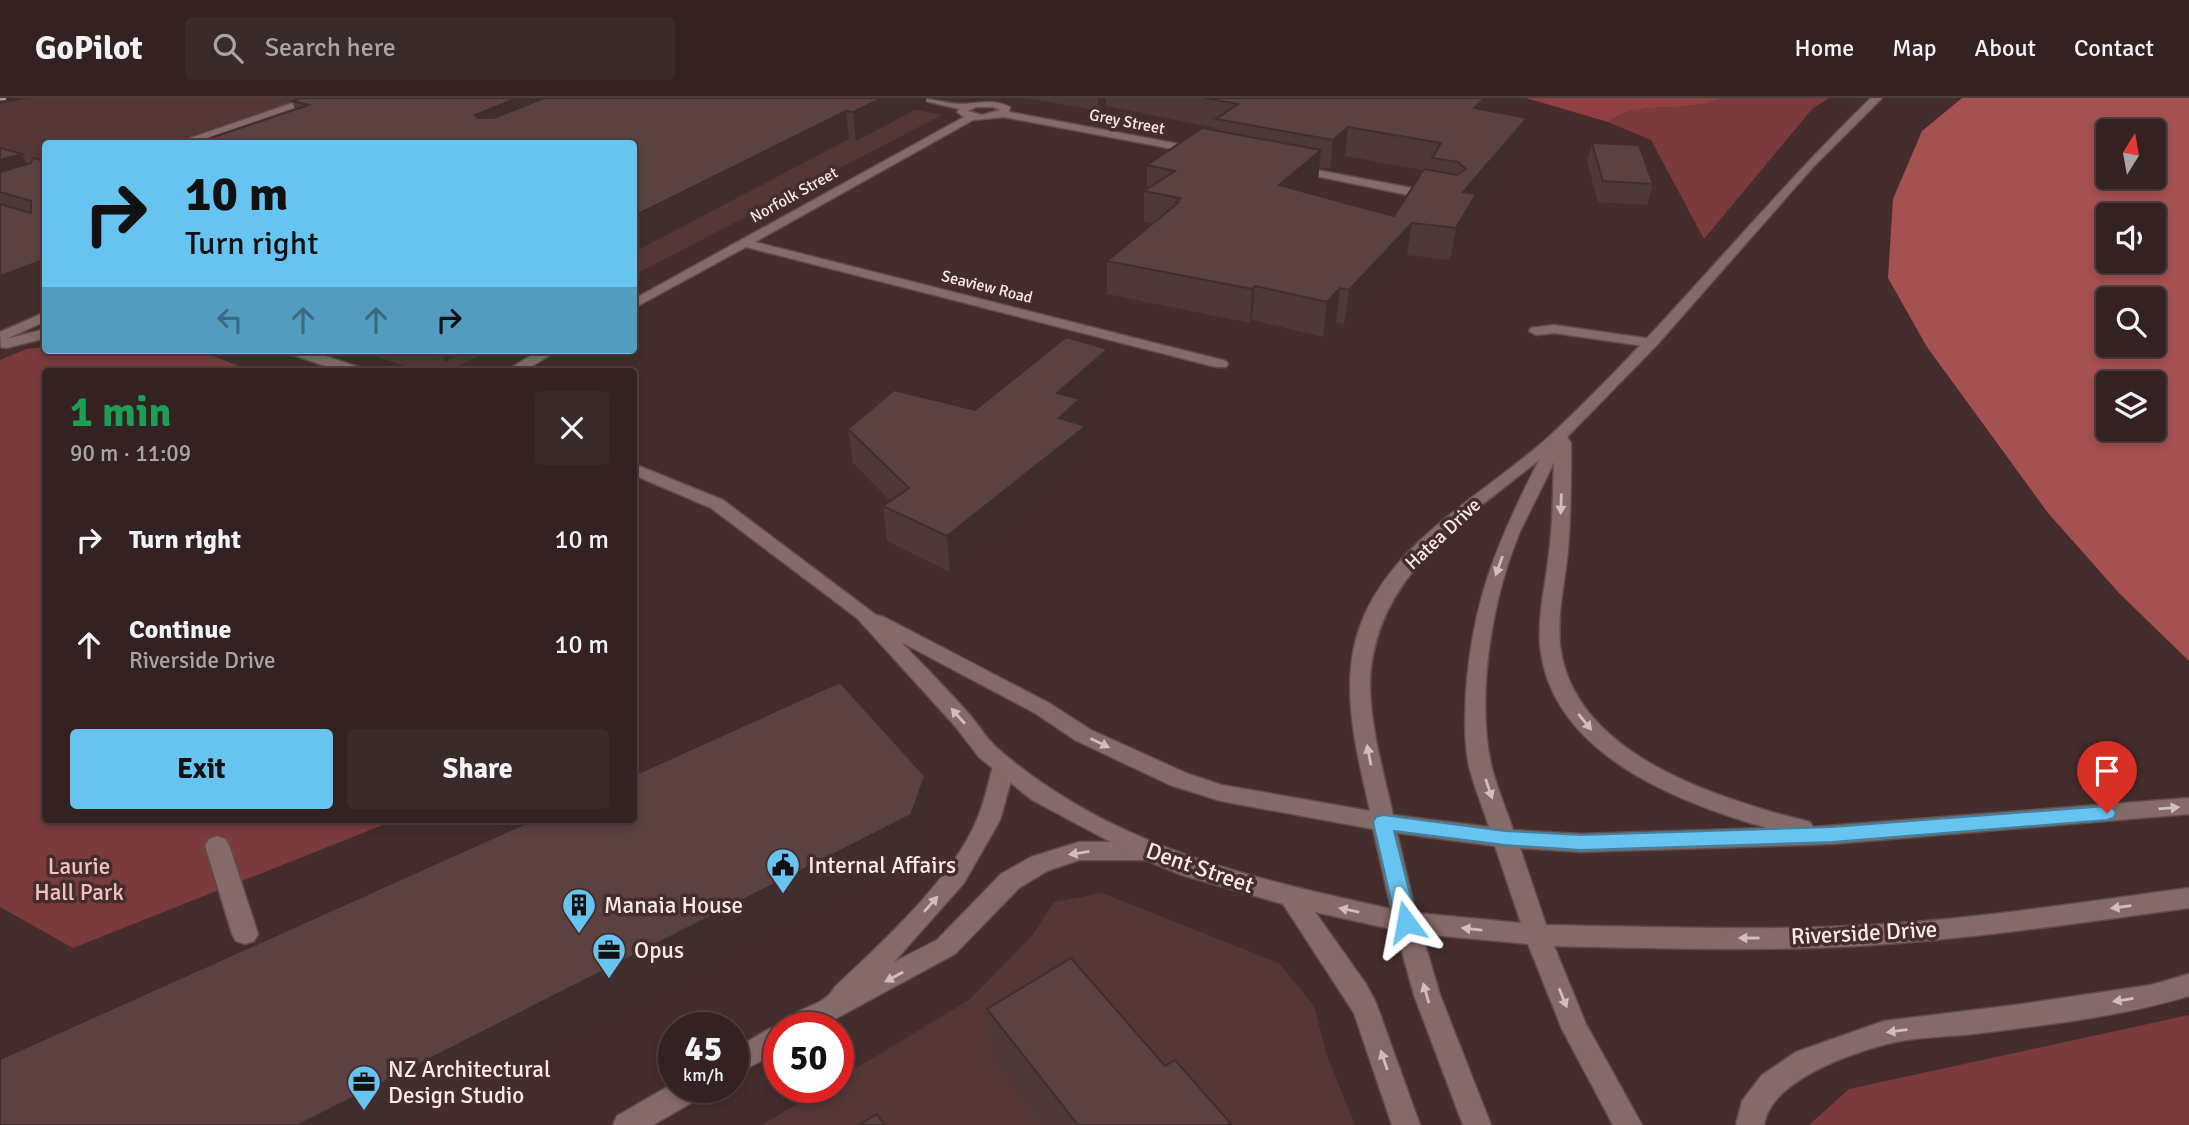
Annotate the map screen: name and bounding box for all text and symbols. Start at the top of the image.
search box [185,17,675,80]
text: GoPilot [35,28,143,69]
icon: search [209,29,247,67]
text: Search here [265,32,396,64]
text: Home [1794,33,1854,63]
text: Map [1892,33,1937,63]
text: About [1975,33,2036,63]
text: Contact [2074,33,2154,63]
street label: Grey Street [1088,105,1167,139]
north arrow [2096,119,2166,189]
map controls [2096,119,2166,441]
street label: Norfolk Street [747,163,842,227]
text: 10 m [185,164,288,224]
icon: right [70,168,161,259]
button: sound [2096,203,2166,273]
text: Turn right [185,224,318,263]
street label: Seaview Road [939,266,1035,308]
button: search [2096,287,2166,357]
icon: left [211,301,249,339]
icon: ahead [284,301,322,339]
icon: ahead [357,301,395,339]
icon: right [430,301,468,339]
button: layers [2096,371,2166,441]
text: 1 min [70,387,171,438]
button: close [535,391,609,465]
text: 90 m · 11:09 [70,439,191,468]
street label: Hatea Drive [1400,493,1486,575]
one-way arrow [1555,493,1566,515]
icon: right [70,521,108,559]
text: Turn right [129,524,241,556]
text: 10 m [554,524,609,556]
one-way arrow [1493,555,1504,576]
text: Continue [129,614,231,646]
icon: ahead [70,626,108,664]
text: 10 m [554,629,609,661]
text: Riverside Drive [129,646,276,675]
one-way arrow [950,707,966,725]
one-way arrow [1577,713,1592,731]
button: Exit [70,729,333,809]
button: Share [347,729,609,809]
one-way arrow [1090,738,1110,749]
pin [2077,741,2137,813]
one-way arrow [1363,744,1374,766]
icon: arrive [2088,752,2126,790]
one-way arrow [1484,779,1494,800]
one-way arrow [2158,802,2180,813]
street label: Dent Street [1142,836,1258,900]
public building icon: Internal Affairs [764,846,802,895]
one-way arrow [1068,848,1090,859]
place label: Internal Affairs [808,851,956,880]
park label: Laurie Hall Park [34,852,124,907]
position arrow [1369,885,1443,959]
building icon: Manaia House [560,886,598,935]
place label: Manaia House [604,891,743,920]
one-way arrow [923,896,938,913]
one-way arrow [2110,902,2132,913]
one-way arrow [1338,904,1360,915]
street label: Riverside Drive [1790,915,1938,951]
one-way arrow [1460,923,1482,934]
office icon: Opus [590,931,628,980]
one-way arrow [1737,932,1759,944]
place label: Opus [634,936,684,965]
one-way arrow [884,971,904,983]
one-way arrow [1420,981,1431,1003]
one-way arrow [1557,988,1568,1009]
one-way arrow [2112,995,2134,1006]
speed limit sign: 50 [763,1012,854,1103]
one-way arrow [1886,1026,1908,1037]
text: 45 [685,1027,722,1070]
one-way arrow [1378,1050,1389,1071]
place label: NZ Architectural Design Studio [388,1055,551,1110]
office icon: NZ Architectural Design Studio [345,1063,383,1112]
text: km/h [683,1064,724,1086]

